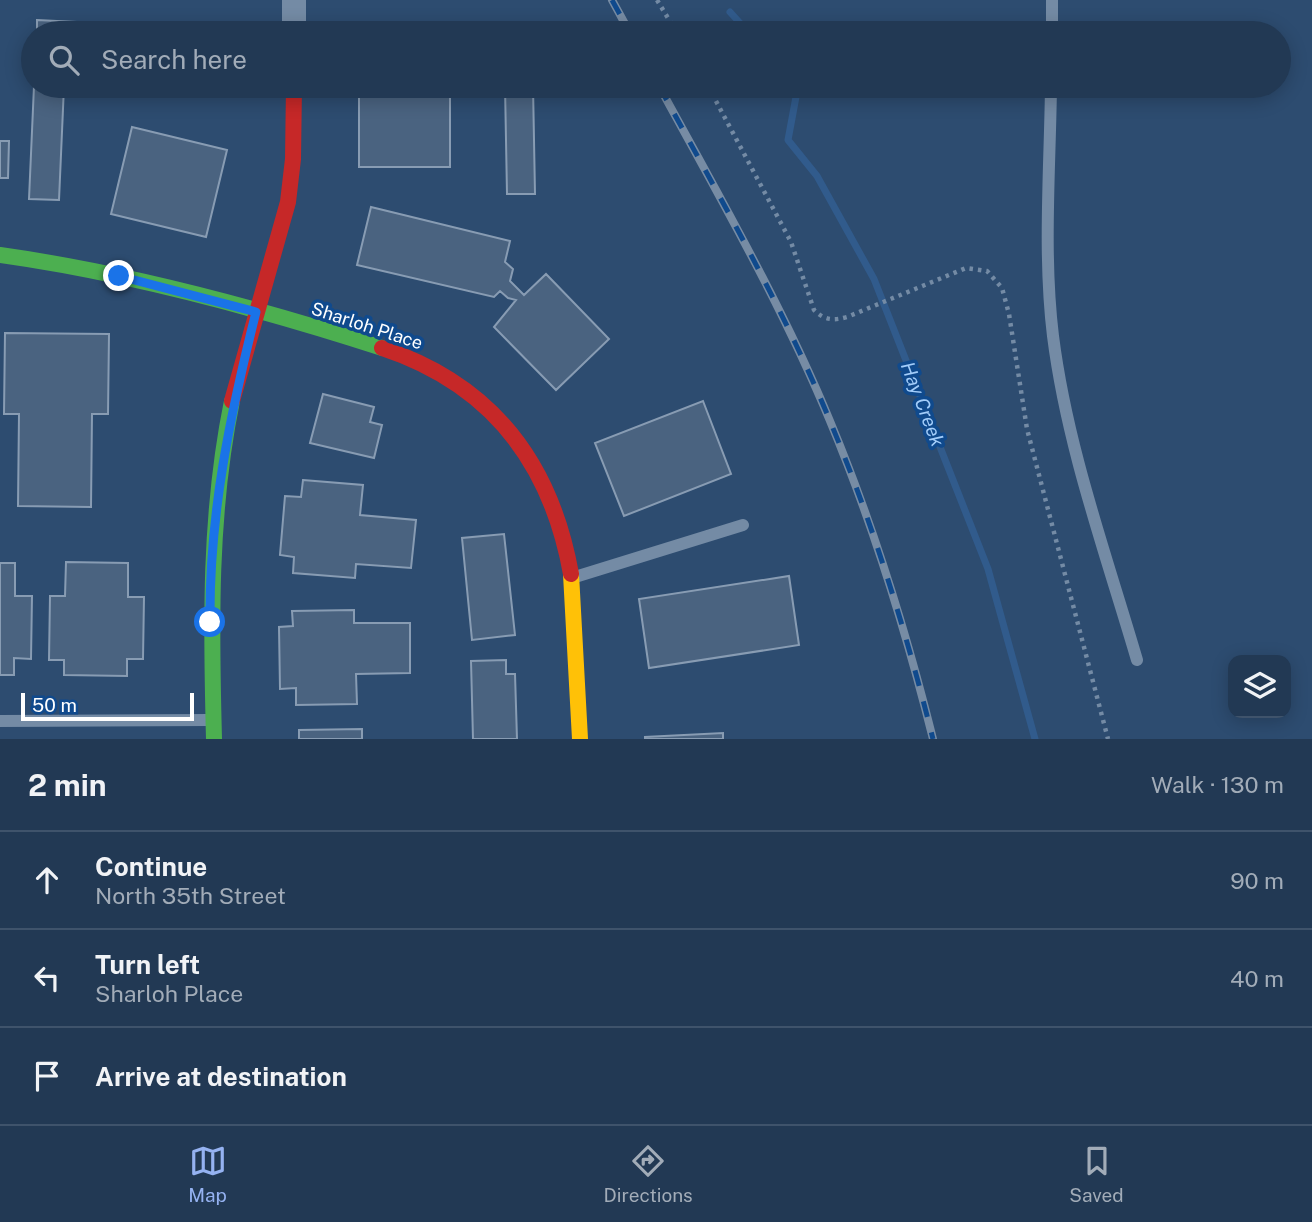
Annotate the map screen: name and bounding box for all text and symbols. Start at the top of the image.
search box [21,21,1291,98]
icon: search [45,41,83,79]
text: Search here [101,44,247,75]
route end [103,260,134,291]
street label: Sharloh Place [309,298,426,353]
water label: Hay Creek [897,359,949,450]
route start [194,606,225,637]
map controls [1228,655,1291,718]
button: layers [1228,655,1291,718]
scale bar [21,690,194,722]
text: 50 m [32,694,77,716]
text: 2 min [28,767,107,803]
text: Walk · 130 m [1151,771,1284,798]
text: Continue [95,851,207,882]
icon: ahead [28,861,66,899]
text: 90 m [1230,867,1284,894]
text: North 35th Street [95,882,286,909]
text: Turn left [95,949,200,980]
icon: left [28,959,66,997]
text: 40 m [1230,965,1284,992]
text: Sharloh Place [95,980,243,1007]
icon: arrive [28,1057,66,1095]
text: Arrive at destination [95,1061,347,1092]
tab: Map [188,1142,227,1206]
tab: Directions [603,1142,693,1206]
tab: Saved [1069,1142,1124,1206]

